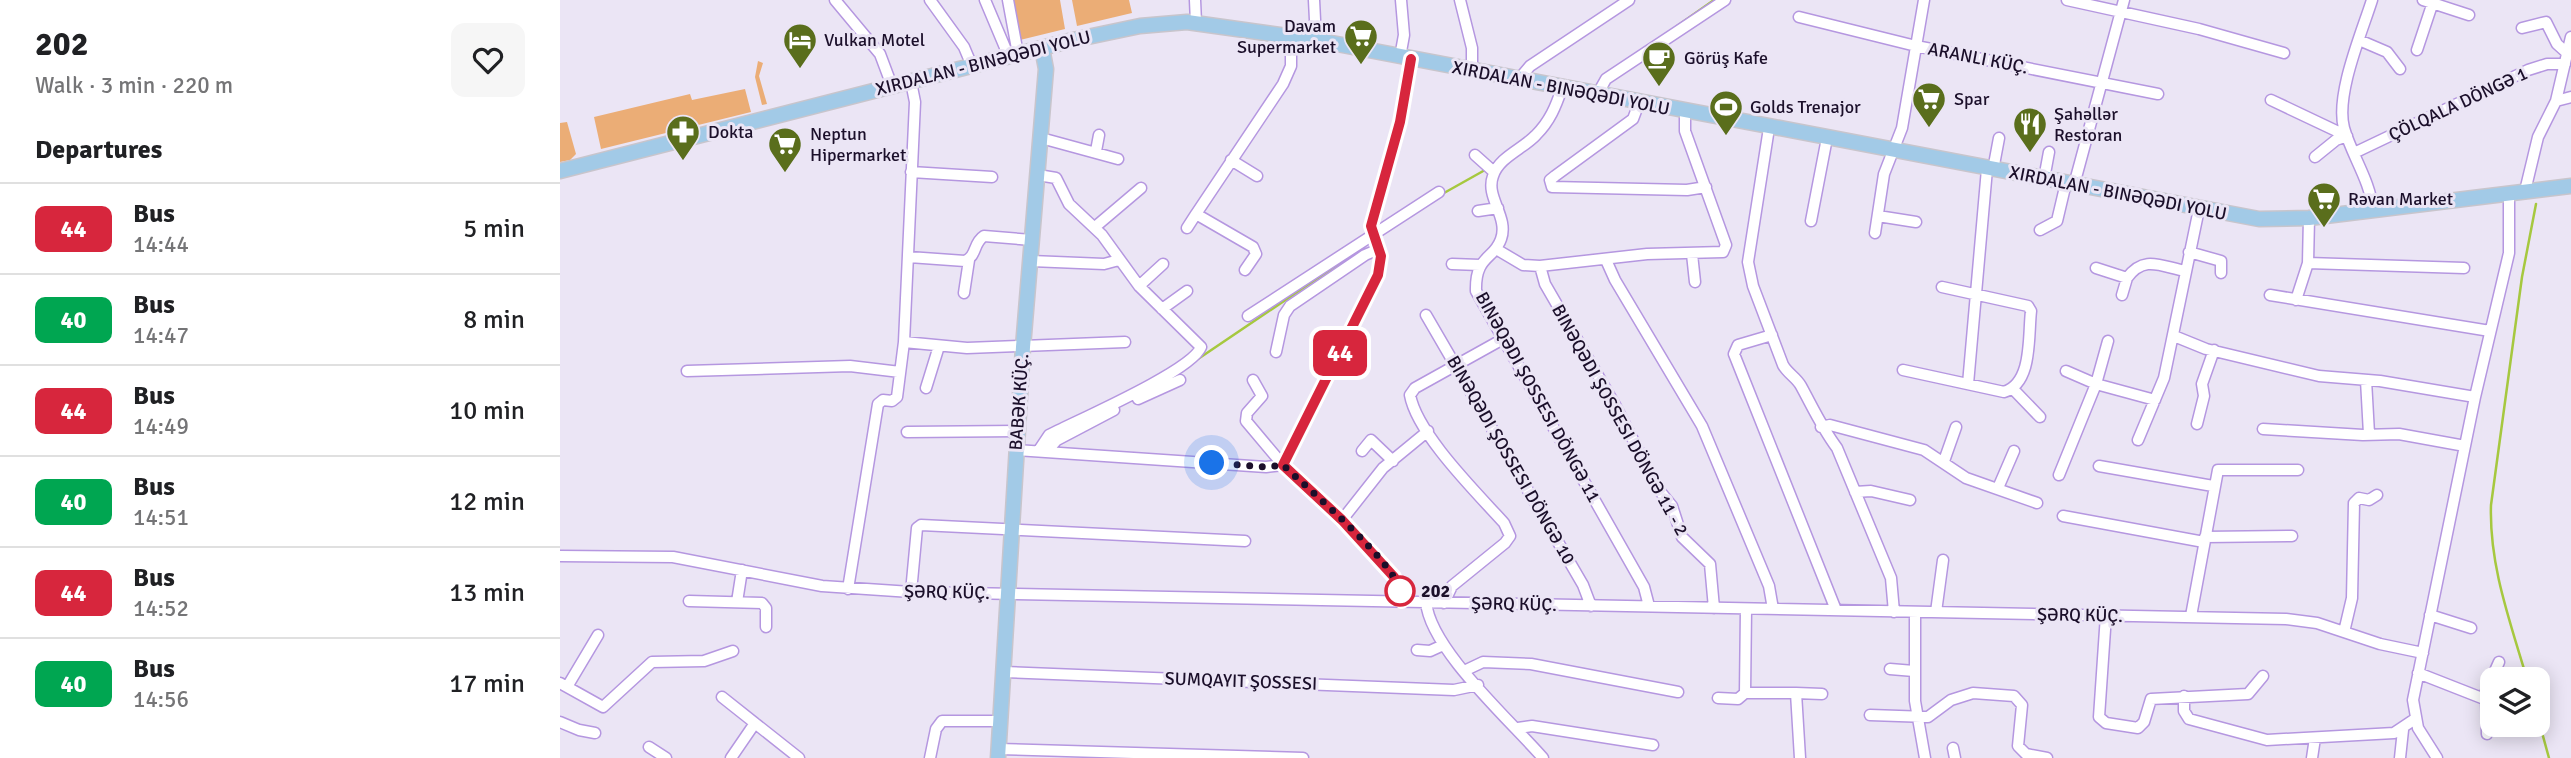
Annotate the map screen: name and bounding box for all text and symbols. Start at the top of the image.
place label: Davam Supermarket [1237,15,1336,58]
supermarket icon: Davam Supermarket [1342,17,1380,66]
hotel icon: Vulkan Motel [781,21,819,70]
button: heart [451,23,525,97]
text: 202 [35,24,88,65]
street label: XIRDALAN - BINƏQƏDI YOLU [873,26,1093,100]
place label: Vulkan Motel [824,29,925,51]
street label: ARANLI KÜÇ. [1926,38,2030,78]
cafe icon: Görüş Kafe [1640,39,1678,88]
place label: Görüş Kafe [1684,47,1768,69]
street label: XIRDALAN - BINƏQƏDI YOLU [1450,56,1672,120]
street label: ÇÖLQALA DÖNGƏ 1 [2385,62,2531,146]
text: Walk · 3 min · 220 m [35,71,233,100]
supermarket icon: Spar [1910,80,1948,129]
sports icon: Golds Trenajor [1707,88,1745,137]
place label: Spar [1954,88,1990,110]
place label: Golds Trenajor [1750,96,1861,118]
place label: Şahəllər Restoran [2054,103,2122,146]
restaurant icon: Şahəllər Restoran [2011,105,2049,154]
pharmacy icon: Dokta [664,113,702,162]
place label: Dokta [708,121,753,143]
place label: Neptun Hipermarket [810,123,906,166]
supermarket icon: Neptun Hipermarket [766,125,804,174]
text: Departures [35,134,162,166]
street label: XIRDALAN - BINƏQƏDI YOLU [2007,161,2229,225]
supermarket icon: Rəvan Market [2305,180,2343,229]
place label: Rəvan Market [2348,188,2453,210]
text: Bus [133,198,175,230]
text: 5 min [463,213,525,245]
text: 44 [61,214,86,244]
text: 14:44 [133,230,189,259]
street label: BINƏQƏDI ŞOSSESI DÖNGƏ 11 [1471,288,1605,506]
text: Bus [133,289,175,321]
street label: BINƏQƏDI ŞOSSESI DÖNGƏ 11 - 2 [1547,300,1693,540]
text: 8 min [463,304,525,336]
text: 40 [61,305,86,335]
text: 14:47 [133,321,189,350]
line badge: 44 [1308,330,1372,376]
text: 44 [1327,338,1353,368]
street label: BINƏQƏDI ŞOSSESI DÖNGƏ 10 [1442,352,1580,568]
street label: BABƏK KÜÇ. [1005,353,1033,451]
text: Bus [133,380,175,412]
text: 10 min [449,395,525,427]
text: 44 [61,396,86,426]
text: 14:49 [133,412,189,441]
your location [1194,445,1229,480]
text: Bus [133,471,175,503]
text: 12 min [449,486,525,518]
text: 40 [61,487,86,517]
text: 14:51 [133,503,189,532]
text: Bus [133,562,175,594]
marker: 202 [1385,576,1415,606]
text: 13 min [449,577,525,609]
text: 44 [61,578,86,608]
street label: ŞƏRQ KÜÇ. [904,580,990,604]
place label: 202 [1421,580,1450,602]
street label: ŞƏRQ KÜÇ. [1471,592,1557,616]
text: 14:52 [133,594,189,623]
street label: ŞƏRQ KÜÇ. [2037,603,2123,627]
text: Bus [133,653,175,685]
street label: SUMQAYIT ŞOSSESI [1164,667,1318,695]
map controls [2480,667,2550,737]
button: layers [2480,667,2550,737]
text: 17 min [449,668,525,700]
text: 40 [61,669,86,699]
text: 14:56 [133,685,189,714]

